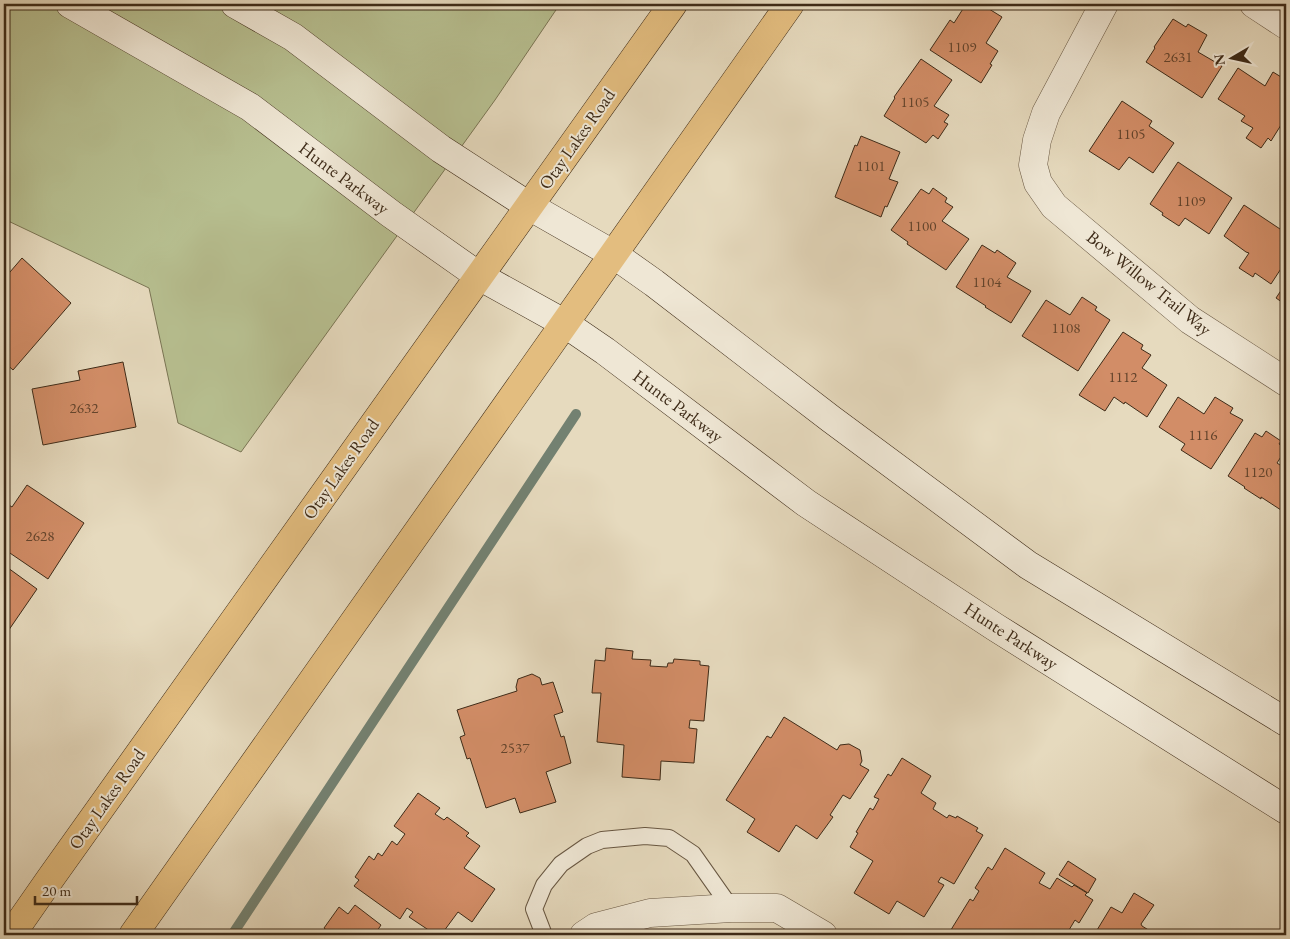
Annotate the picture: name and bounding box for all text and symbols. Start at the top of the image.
north arrow [1208,32,1258,82]
house number: 1109 [948,37,976,56]
house number: 2631 [1164,47,1192,66]
text: N [1209,52,1229,67]
street label: Otay Lakes Road [533,83,620,194]
house number: 1105 [901,92,929,111]
house number: 1105 [1117,124,1145,143]
street label: Hunte Parkway [294,136,394,219]
house number: 1101 [857,156,885,175]
house number: 1109 [1177,191,1205,210]
house number: 1100 [908,216,936,235]
street label: Bow Willow Trail Way [1082,225,1217,340]
house number: 1104 [973,272,1002,291]
house number: 1108 [1052,318,1080,337]
street label: Hunte Parkway [628,364,728,447]
house number: 1112 [1109,367,1138,386]
house number: 2632 [70,398,99,417]
street label: Otay Lakes Road [297,413,384,524]
house number: 1116 [1189,425,1217,444]
house number: 1120 [1244,462,1272,481]
house number: 2628 [26,526,54,545]
street label: Hunte Parkway [960,597,1063,675]
house number: 2537 [501,738,530,757]
street label: Otay Lakes Road [63,743,150,854]
scale bar [35,874,138,906]
text: 20 m [42,881,71,900]

